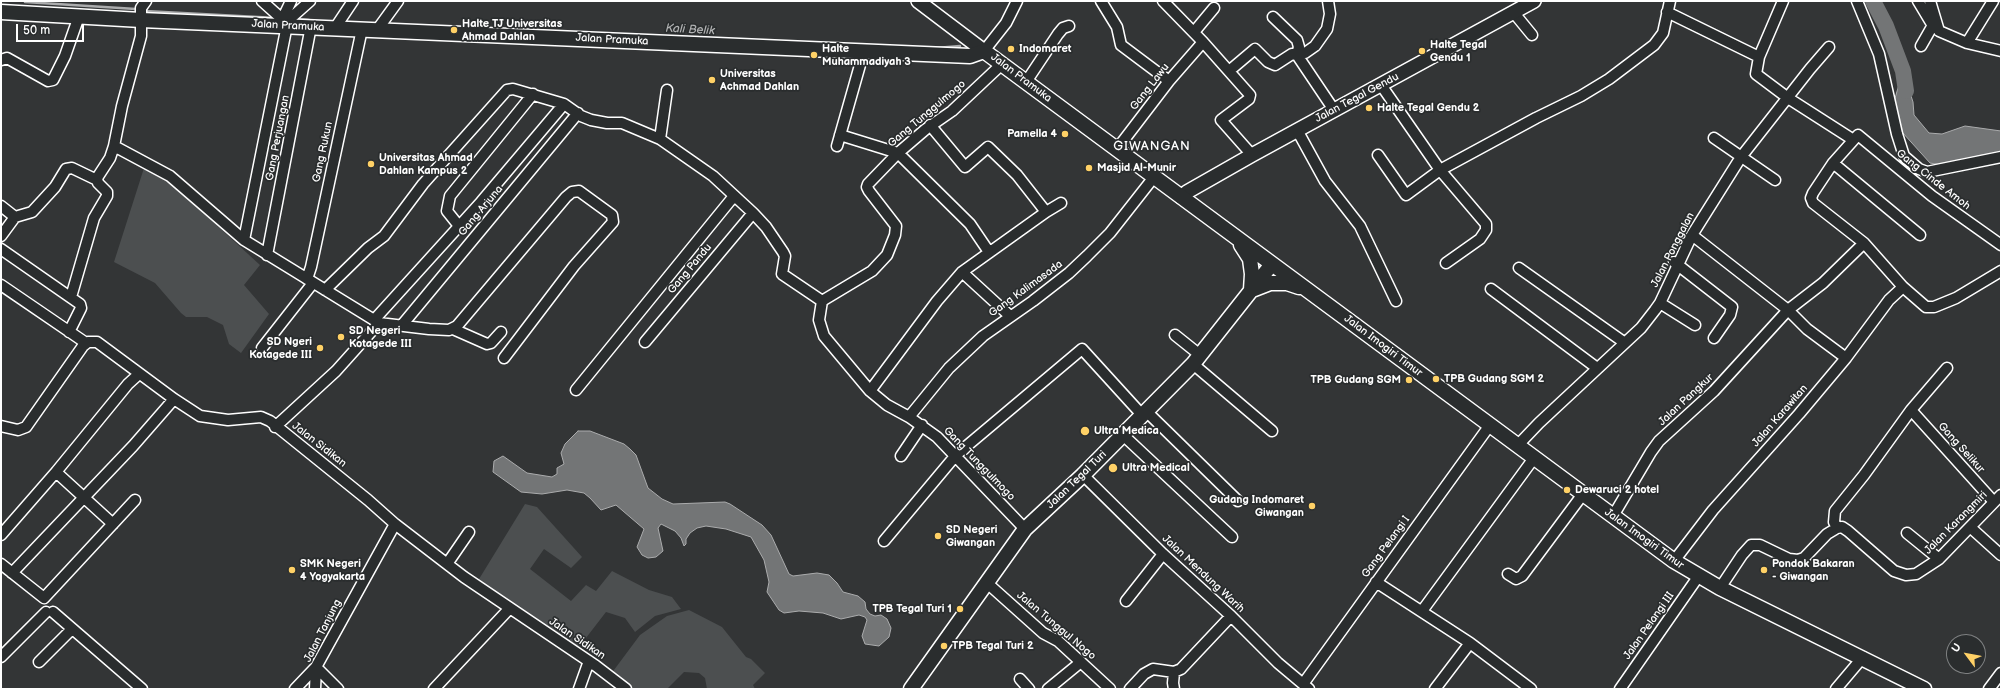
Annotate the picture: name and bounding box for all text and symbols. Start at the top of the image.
scale bar [18,16,86,42]
street label: Jalan Pramuka [251,17,325,35]
place label: Halte TJ Universitas Ahmad Dahlan [462,17,562,43]
water label: Kali Belik [665,22,715,38]
text: 50 m [23,23,50,38]
marker: Halte TJ Universitas Ahmad Dahlan [449,25,459,35]
street label: Jalan Pramuka [575,31,649,49]
place label: Halte Tegal Gendu 1 [1430,38,1487,64]
place label: Halte Muhammadiyah 3 [822,42,911,68]
place label: Indomaret [1019,42,1071,56]
marker: Indomaret [1006,44,1016,54]
marker: Halte Tegal Gendu 1 [1417,46,1427,56]
marker: Halte Muhammadiyah 3 [809,50,819,60]
street label: Jalan Pramuka [988,51,1054,105]
street label: Gang Lawu [1128,61,1172,113]
place label: Universitas Achmad Dahlan [720,67,799,93]
street label: Jalan Tegal Gendu [1313,70,1401,126]
marker: Universitas Achmad Dahlan [707,75,717,85]
street label: Gang Tunggulmogo [885,78,969,150]
street label: Gang Perjuangan [263,94,293,182]
place label: Halte Tegal Gendu 2 [1377,101,1479,115]
marker: Halte Tegal Gendu 2 [1364,103,1374,113]
street label: Gang Rukun [310,121,336,183]
place label: Pamella 4 [1007,127,1057,141]
marker: Pamella 4 [1060,129,1070,139]
district label: GIWANGAN [1113,139,1191,155]
street label: Gang Cinde Amoh [1893,147,1973,213]
place label: Universitas Ahmad Dahlan Kampus 2 [379,151,473,177]
marker: Universitas Ahmad Dahlan Kampus 2 [366,159,376,169]
place label: Masjid Al-Munir [1097,161,1176,175]
marker: Masjid Al-Munir [1084,163,1094,173]
street label: Gang Arjuna [456,183,506,239]
street label: Jalan Ponggalan [1648,210,1698,290]
street label: Gang Pandu [665,241,715,297]
street label: Gang Kalimasada [987,258,1065,320]
street label: Jalan Imogiri Timur [1341,312,1425,380]
place label: SD Negeri Kotagede III [349,324,412,350]
marker: SD Negeri Kotagede III [336,332,346,342]
place label: SD Ngeri Kotagede III [249,335,312,361]
marker: SD Ngeri Kotagede III [315,343,325,353]
street label: Jalan Pangkur [1656,371,1716,429]
place label: TPB Gudang SGM 2 [1444,372,1544,386]
place label: TPB Gudang SGM [1311,373,1401,387]
marker: TPB Gudang SGM 2 [1431,374,1441,384]
marker: TPB Gudang SGM [1404,375,1414,385]
street label: Jalan Karawitan [1749,382,1811,450]
street label: Jalan Sidikan [289,420,349,470]
street label: Gang Selikur [1935,420,1987,476]
street label: Gang Tunggulmogo [940,424,1018,504]
place label: Ultra Medica [1094,424,1159,438]
marker: Ultra Medica [1079,425,1091,437]
street label: Jalan Tegal Turi [1044,448,1110,512]
place label: Ultra Medical [1122,461,1190,475]
marker: Ultra Medical [1107,462,1119,474]
place label: Dewaruci 2 hotel [1575,483,1659,497]
marker: Dewaruci 2 hotel [1562,485,1572,495]
street label: Jalan Karangmiri [1922,489,1990,557]
place label: Gudang Indomaret Giwangan [1209,493,1304,519]
marker: Gudang Indomaret Giwangan [1307,501,1317,511]
street label: Jalan Imogiri Timur [1602,506,1686,572]
street label: Gang Pelangi I [1359,514,1413,580]
place label: SD Negeri Giwangan [946,523,998,549]
marker: SD Negeri Giwangan [933,531,943,541]
street label: Jalan Mendung Warih [1159,532,1247,616]
place label: SMK Negeri 4 Yogyakarta [300,557,365,583]
place label: Pondok Bakaran - Giwangan [1772,557,1855,583]
marker: SMK Negeri 4 Yogyakarta [287,565,297,575]
marker: Pondok Bakaran - Giwangan [1759,565,1769,575]
street label: Jalan Tunggul Nogo [1014,589,1098,663]
street label: Jalan Pelangi III [1621,590,1677,662]
street label: Jalan Tanjung [302,597,344,665]
place label: TPB Tegal Turi 1 [872,602,952,616]
marker: TPB Tegal Turi 1 [955,604,965,614]
street label: Jalan Sidikan [546,615,608,663]
north arrow [1946,634,1986,674]
place label: TPB Tegal Turi 2 [952,639,1034,653]
marker: TPB Tegal Turi 2 [939,641,949,651]
text: U [1949,641,1964,655]

